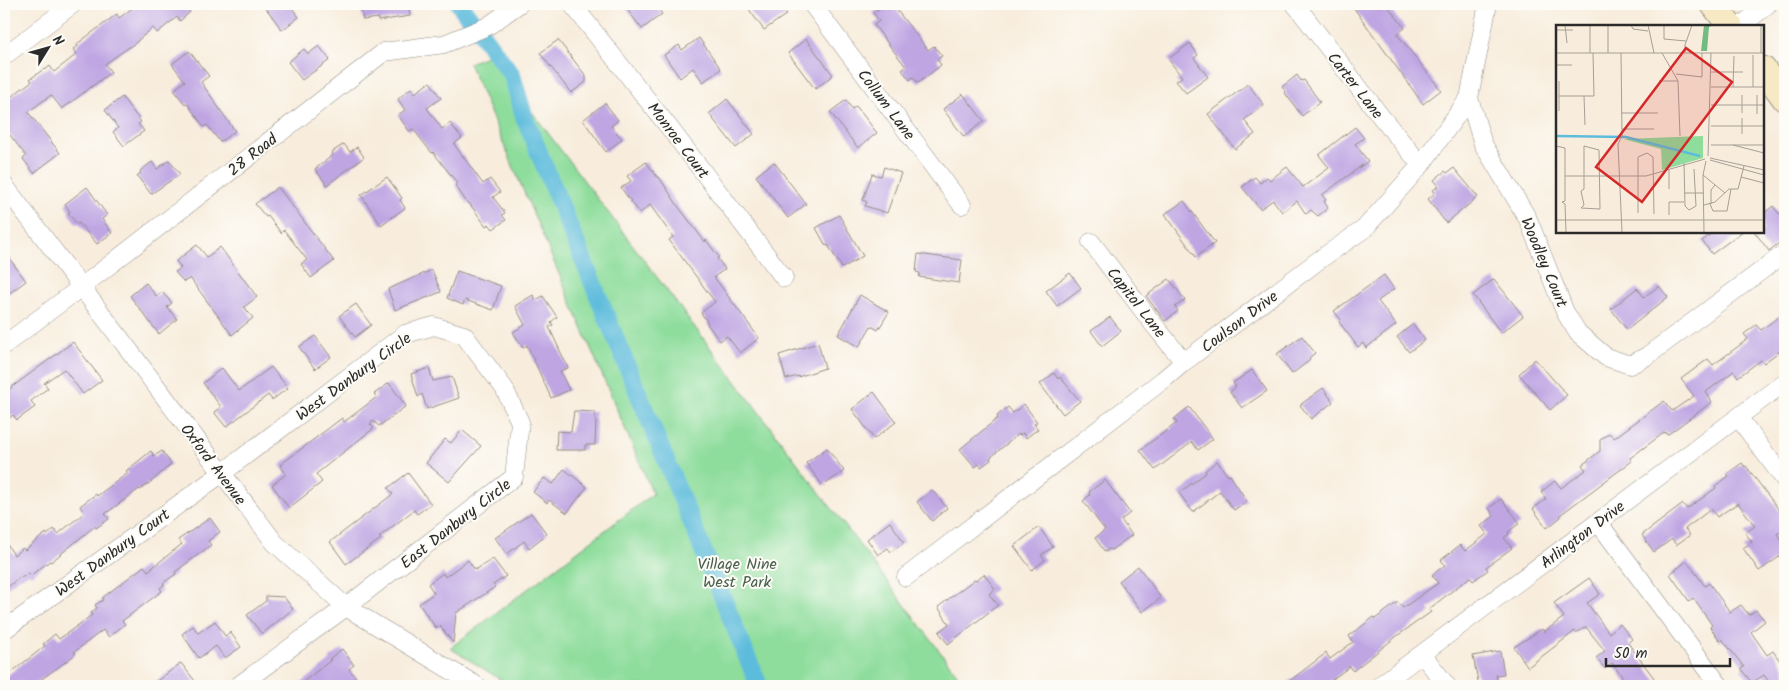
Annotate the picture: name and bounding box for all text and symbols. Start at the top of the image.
north arrow [22,22,72,72]
inset map [1556,25,1764,232]
text: N [46,31,69,51]
street label: Carter Lane [1321,47,1389,125]
street label: Collum Lane [851,64,921,146]
street label: Monroe Court [641,97,716,185]
street label: 28 Road [223,127,284,183]
street label: Woodley Court [1513,213,1574,312]
street label: Capitol Lane [1100,262,1172,344]
street label: Coulson Drive [1196,285,1284,360]
street label: West Danbury Circle [291,327,417,428]
street label: Oxford Avenue [174,419,252,511]
street label: East Danbury Circle [395,473,517,576]
street label: Arlington Drive [1535,495,1631,575]
street label: West Danbury Court [50,502,176,604]
park label: Village Nine West Park [697,552,777,595]
scale bar [1606,635,1730,667]
text: 50 m [1614,642,1648,666]

